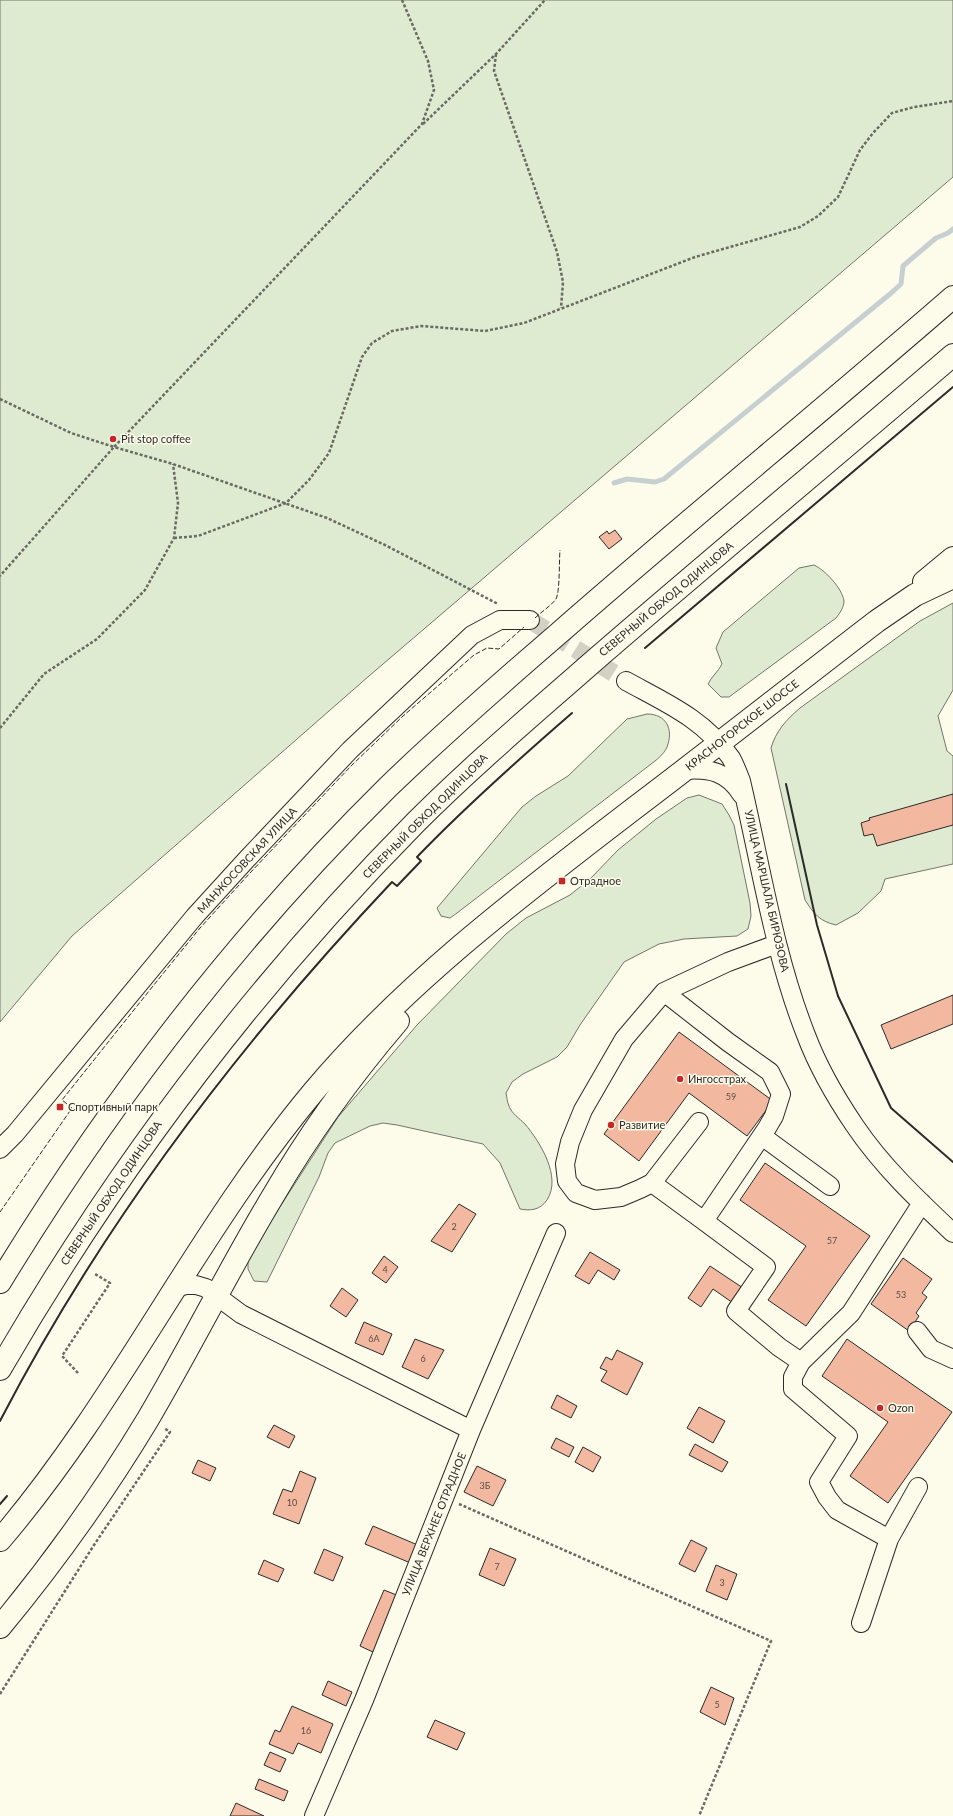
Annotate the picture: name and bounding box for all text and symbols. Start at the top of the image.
place label: Pit stop coffee [121,432,191,445]
marker: Pit stop coffee [108,434,118,444]
street label: СЕВЕРНЫЙ ОБХОД ОДИНЦОВА [596,538,736,659]
street label: КРАСНОГОРСКОЕ ШОССЕ [683,676,801,773]
street label: СЕВЕРНЫЙ ОБХОД ОДИНЦОВА [360,750,490,881]
street label: МАНЖОСОВСКАЯ УЛИЦА [194,804,299,915]
street label: УЛИЦА МАРШАЛА БИРЮЗОВА [742,809,793,974]
place label: Отрадное [570,874,621,887]
marker: Отрадное [557,876,567,886]
place label: Ингосстрах [688,1072,747,1085]
marker: Ингосстрах [675,1074,685,1084]
house number: 59 [726,1091,736,1102]
place label: Спортивный парк [68,1100,158,1113]
marker: Спортивный парк [55,1102,65,1112]
street label: СЕВЕРНЫЙ ОБХОД ОДИНЦОВА [57,1118,164,1267]
place label: Развитие [619,1118,666,1131]
marker: Развитие [606,1120,616,1130]
house number: 2 [451,1221,457,1232]
house number: 57 [827,1235,837,1246]
house number: 4 [382,1264,388,1275]
house number: 53 [896,1289,906,1300]
house number: 6А [368,1333,381,1344]
house number: 6 [420,1353,426,1364]
place label: Ozon [888,1401,914,1414]
marker: Ozon [875,1403,885,1413]
street label: УЛИЦА ВЕРХНЕЕ ОТРАДНОЕ [399,1450,468,1597]
house number: 3Б [480,1480,491,1491]
house number: 10 [287,1497,297,1508]
house number: 7 [494,1561,500,1572]
house number: 3 [719,1577,725,1588]
house number: 5 [714,1699,720,1710]
house number: 16 [301,1725,311,1736]

